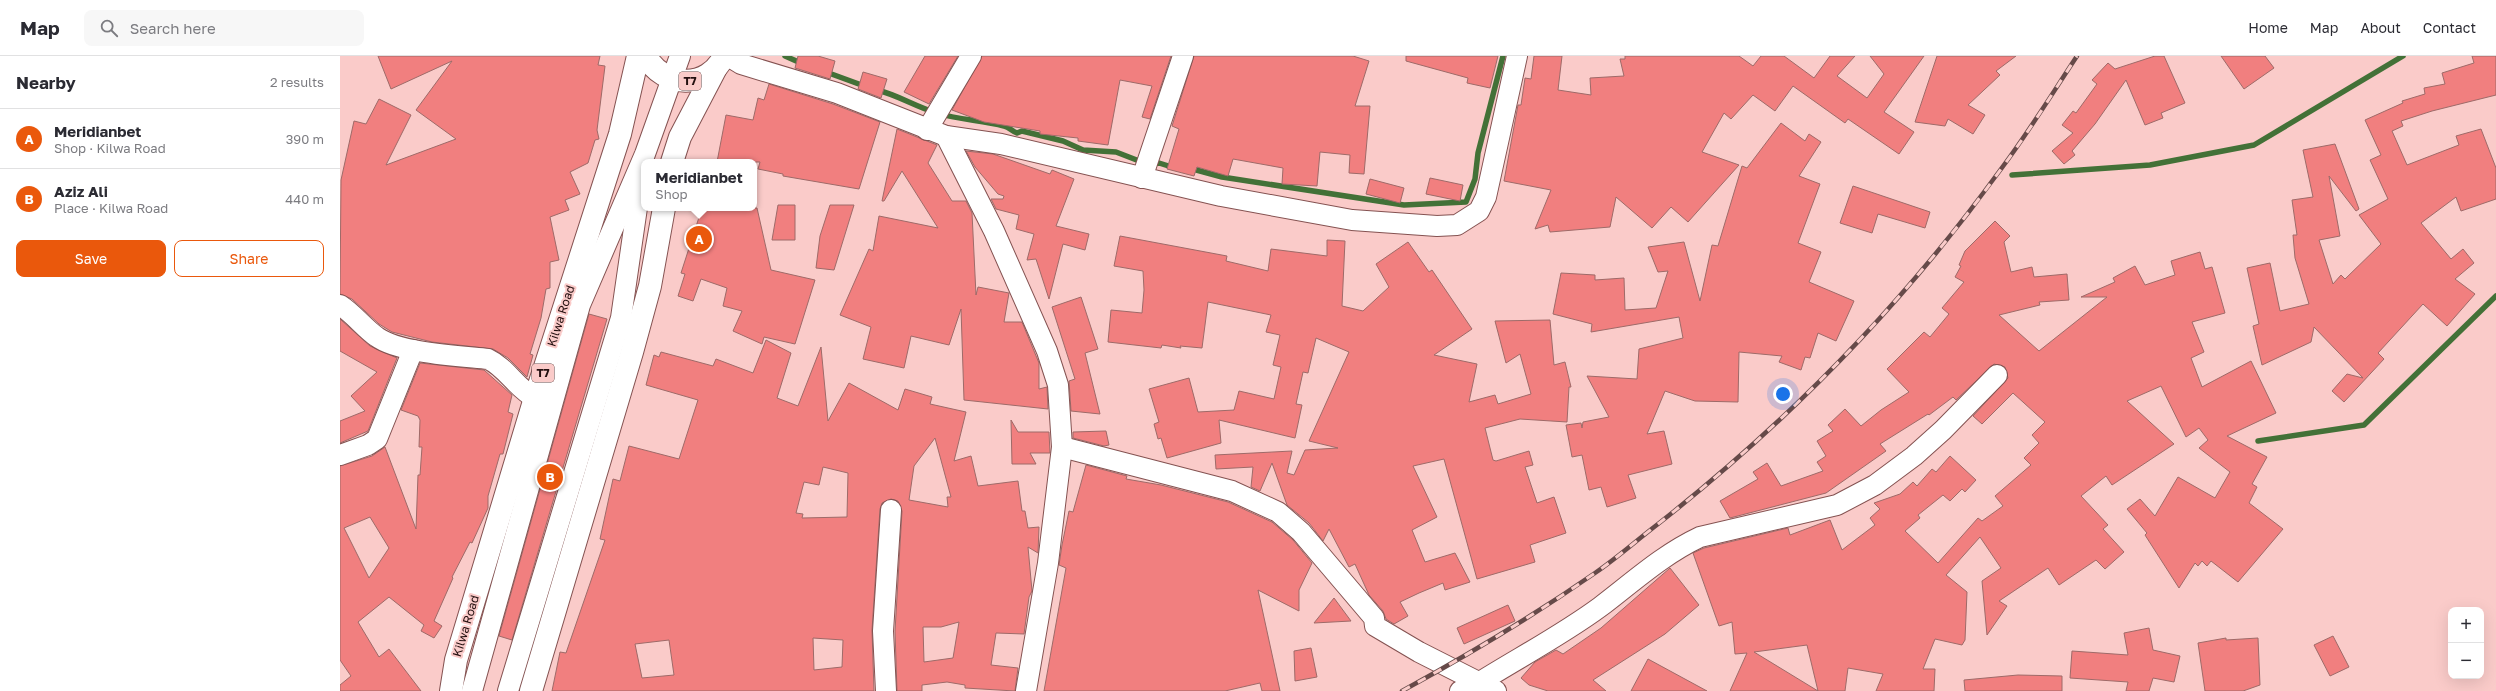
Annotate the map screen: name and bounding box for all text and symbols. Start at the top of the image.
search box [84,10,364,46]
text: Map [20,16,60,39]
icon: search [98,17,120,39]
text: Search here [130,19,216,37]
text: Home [2248,19,2288,36]
text: Map [2310,19,2338,36]
text: About [2360,19,2401,36]
text: Contact [2423,19,2476,36]
text: Nearby [16,72,76,93]
road number: T7 [679,72,701,90]
text: 2 results [270,74,324,90]
text: Meridianbet [54,122,141,140]
text: A [24,131,34,147]
text: 390 m [286,131,324,147]
text: Shop · Kilwa Road [54,140,166,156]
popup [641,159,757,211]
text: Meridianbet [655,168,743,186]
text: Aziz Ali [54,182,108,200]
text: Shop [655,186,687,202]
text: B [24,191,34,207]
text: 440 m [285,191,324,207]
text: Place · Kilwa Road [54,200,168,216]
pin: A [686,224,712,254]
button: Save [16,240,166,277]
button: Share [174,240,324,277]
street label: Kilwa Road [544,283,578,349]
road number: T7 [532,364,554,382]
your location [1773,384,1793,404]
pin: B [537,462,563,492]
street label: Kilwa Road [449,593,482,659]
map controls [2448,607,2484,679]
button: + [2448,607,2484,643]
button: − [2448,643,2484,679]

